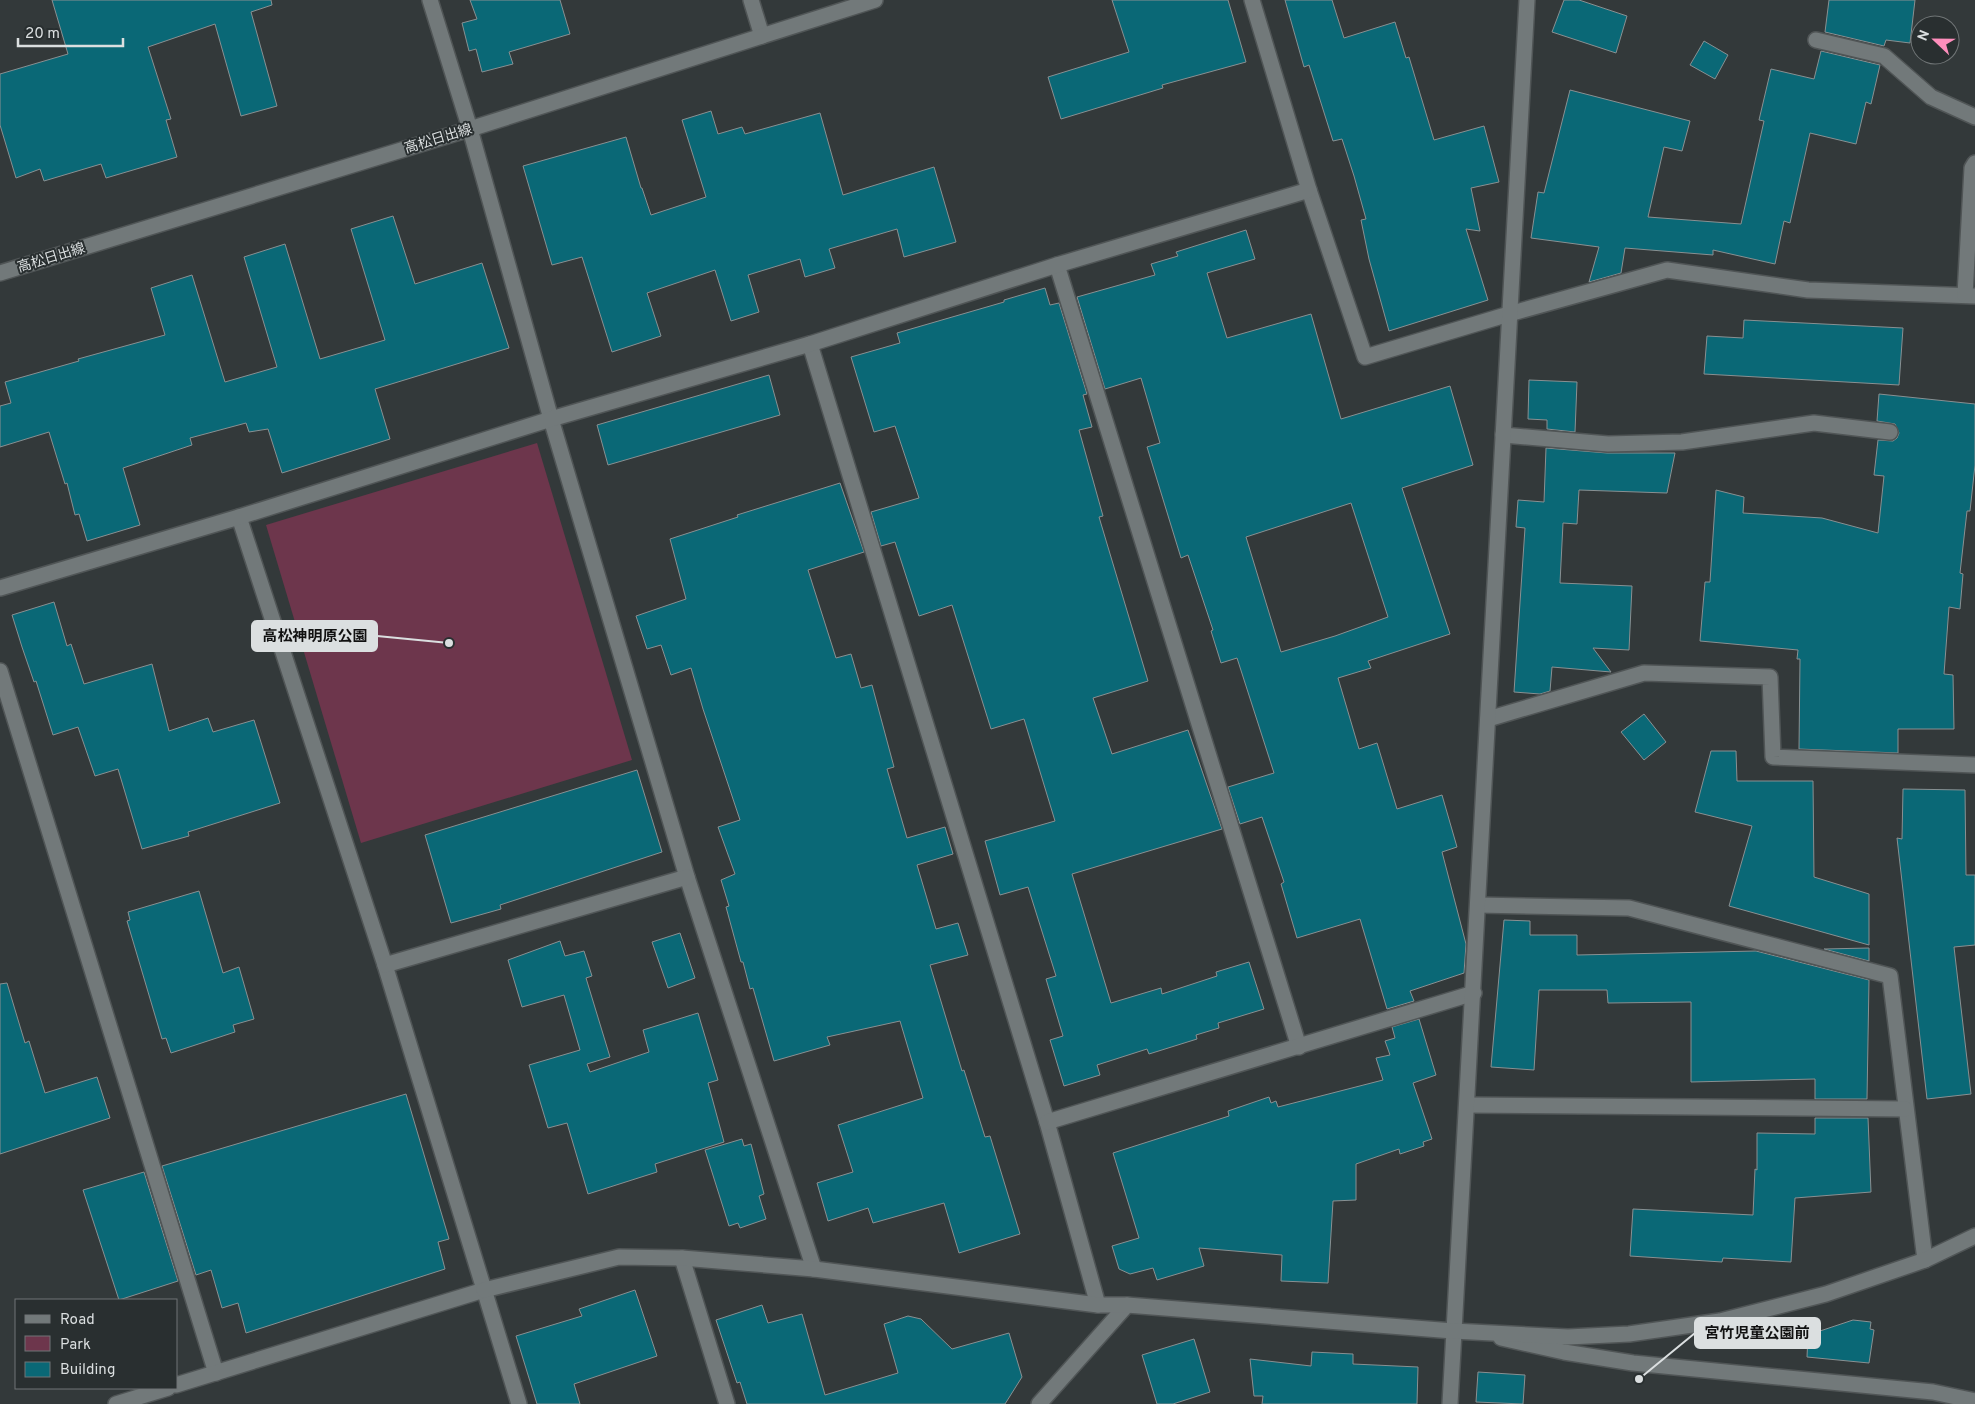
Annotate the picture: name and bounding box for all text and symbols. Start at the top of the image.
scale bar [18,15,122,47]
north arrow [1910,15,1960,65]
text: 20 m [25,25,60,44]
text: N [1915,28,1934,44]
street label: 高松日出線 [402,121,474,158]
street label: 高松日出線 [15,240,87,277]
callout: 高松神明原公園 [252,621,377,651]
text: 高松神明原公園 [262,627,368,647]
legend [15,1299,178,1389]
text: Road [60,1311,95,1330]
callout: 宮竹児童公園前 [1695,1318,1820,1348]
text: 宮竹児童公園前 [1704,1324,1810,1344]
text: Park [60,1336,91,1355]
text: Building [60,1361,115,1380]

